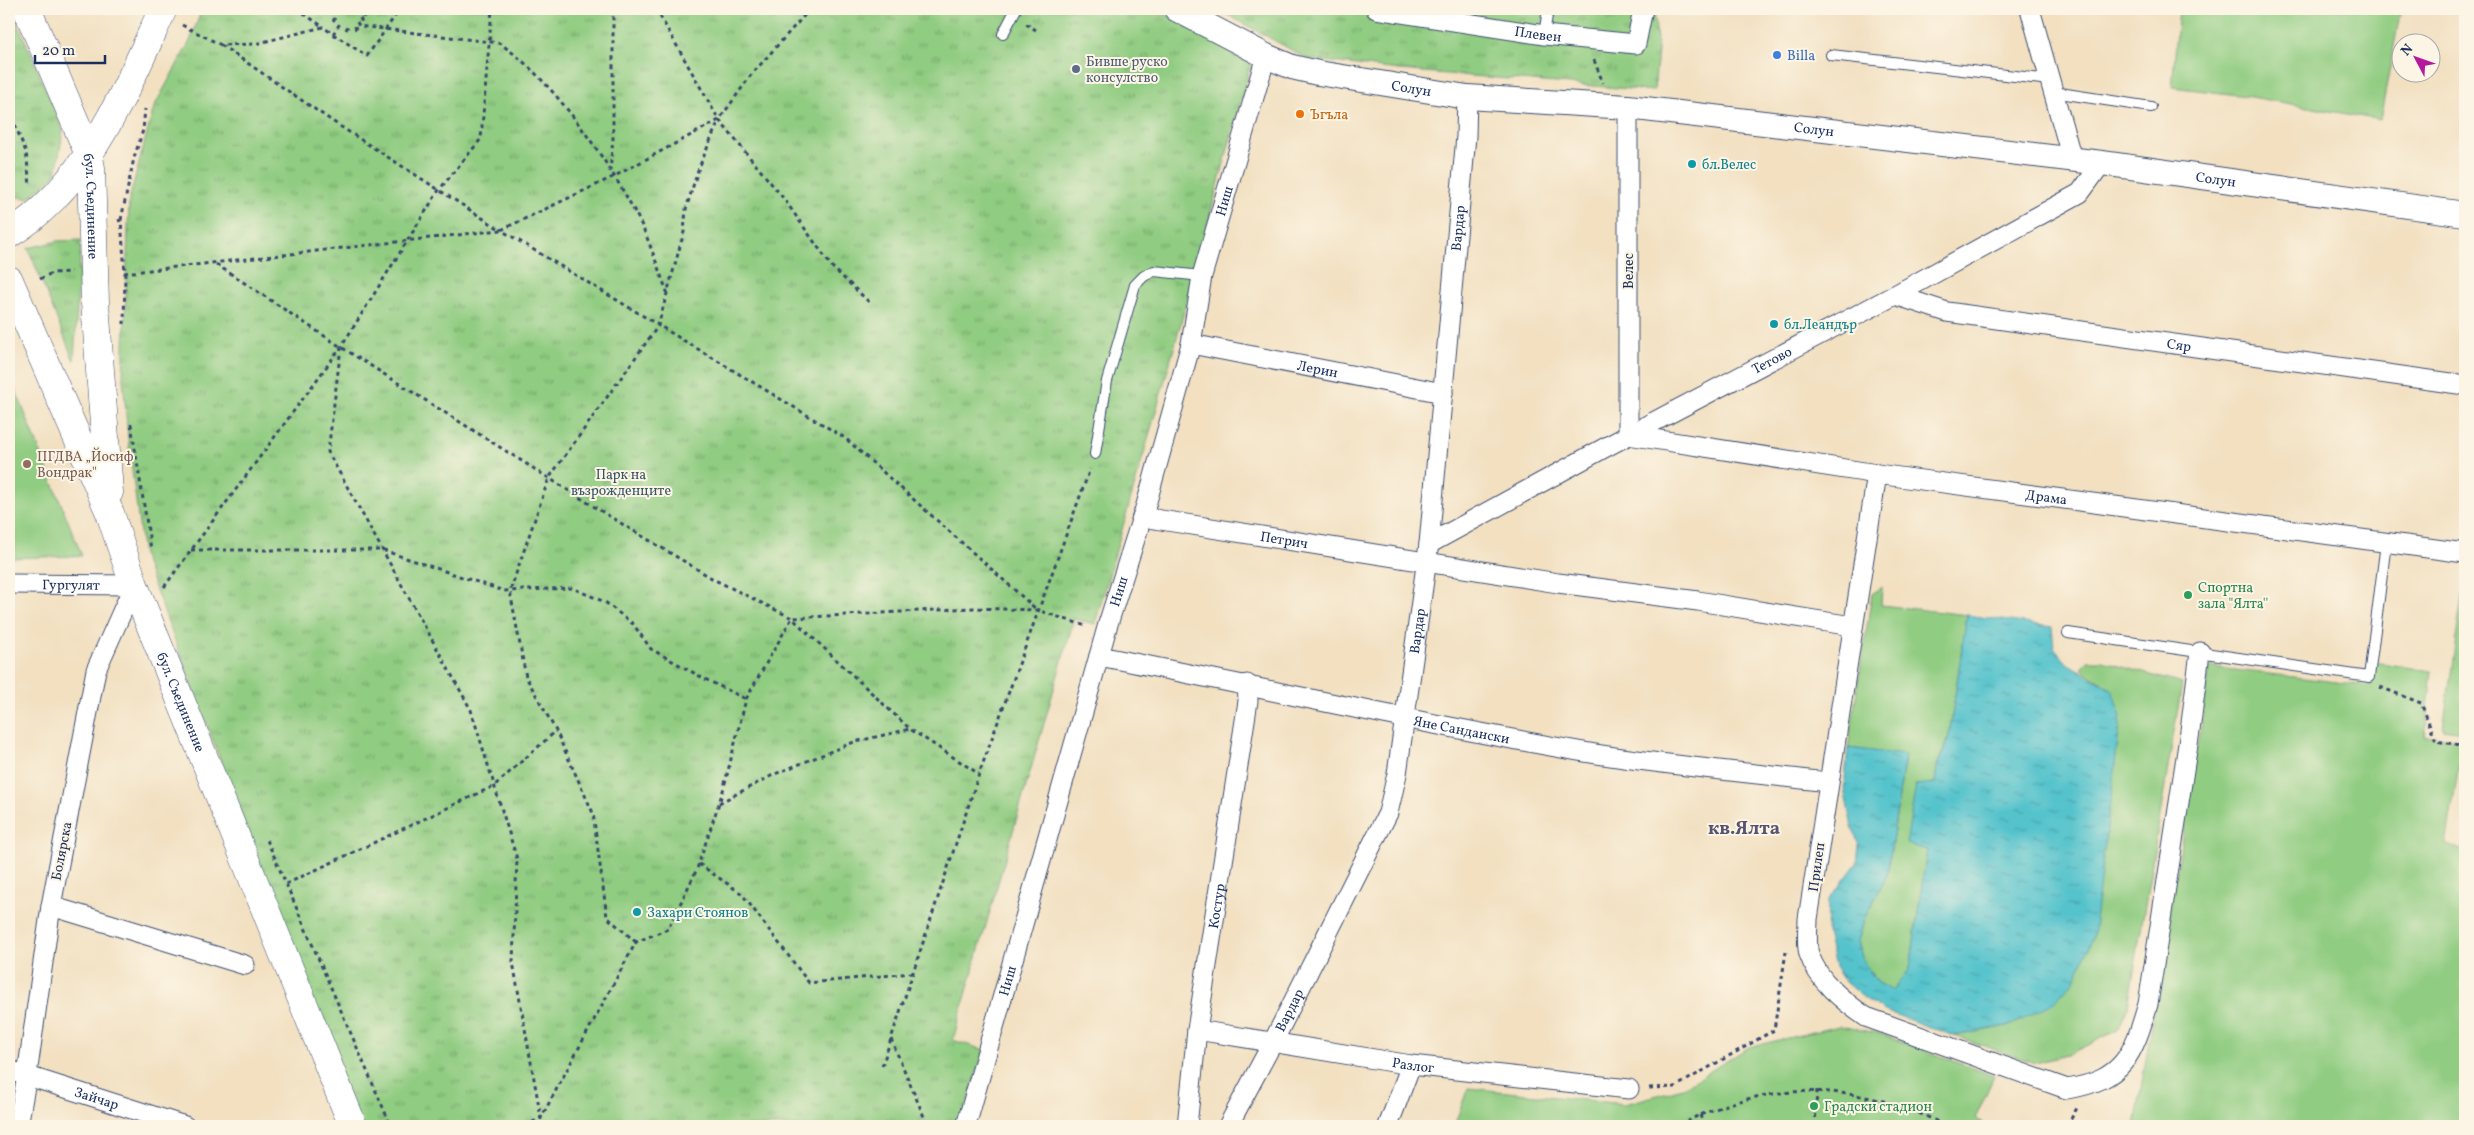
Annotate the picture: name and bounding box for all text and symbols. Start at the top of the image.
street label: Плевен [1513,23,1563,48]
scale bar [35,32,105,64]
north arrow [2392,32,2442,82]
text: N [2397,40,2418,61]
text: 20 m [42,41,75,62]
place label: Billa [1787,47,1815,66]
marker: Billa [1771,49,1783,61]
place label: Бивше руско консулство [1086,53,1168,88]
marker: Бивше руско консулство [1070,63,1082,75]
street label: Солун [1390,77,1433,102]
place label: Ъгъла [1310,106,1348,125]
marker: Ъгъла [1294,108,1306,120]
street label: Солун [1793,119,1835,142]
street label: бул. Съединение [77,152,102,260]
place label: бл.Велес [1702,156,1756,175]
marker: бл.Велес [1686,158,1698,170]
street label: Солун [2194,168,2237,193]
street label: Ниш [1212,183,1239,219]
street label: Вардар [1448,205,1471,252]
street label: Велес [1620,253,1639,289]
place label: бл.Леандър [1784,316,1857,335]
marker: бл.Леандър [1768,318,1780,330]
street label: Сяр [2165,335,2192,357]
street label: Тетово [1749,343,1796,380]
street label: Лерин [1295,357,1340,383]
place label: ПГДВА „Йосиф Вондрак" [37,447,134,483]
marker: ПГДВА „Йосиф Вондрак" [21,458,33,470]
park label: Парк на възрожденците [571,466,671,501]
street label: Драма [2024,486,2068,510]
street label: Петрич [1259,528,1310,554]
street label: Ниш [1106,574,1134,609]
street label: Гургулят [42,576,100,596]
place label: Спортна зала "Ялта'' [2198,579,2268,614]
marker: Спортна зала "Ялта'' [2182,589,2194,601]
street label: Вардар [1406,607,1431,655]
street label: бул. Съединение [151,650,209,756]
street label: Яне Сандански [1412,712,1511,750]
district label: кв.Ялта [1708,816,1780,842]
street label: Болярска [47,820,78,882]
street label: Прилеп [1805,841,1830,893]
street label: Костур [1205,882,1231,930]
place label: Захари Стоянов [647,904,748,923]
marker: Захари Стоянов [631,906,643,918]
street label: Ниш [995,963,1022,998]
street label: Вардар [1272,986,1309,1036]
street label: Разлог [1390,1054,1435,1078]
street label: Зайчар [72,1083,121,1115]
place label: Градски стадион [1824,1098,1932,1117]
marker: Градски стадион [1808,1100,1820,1112]

